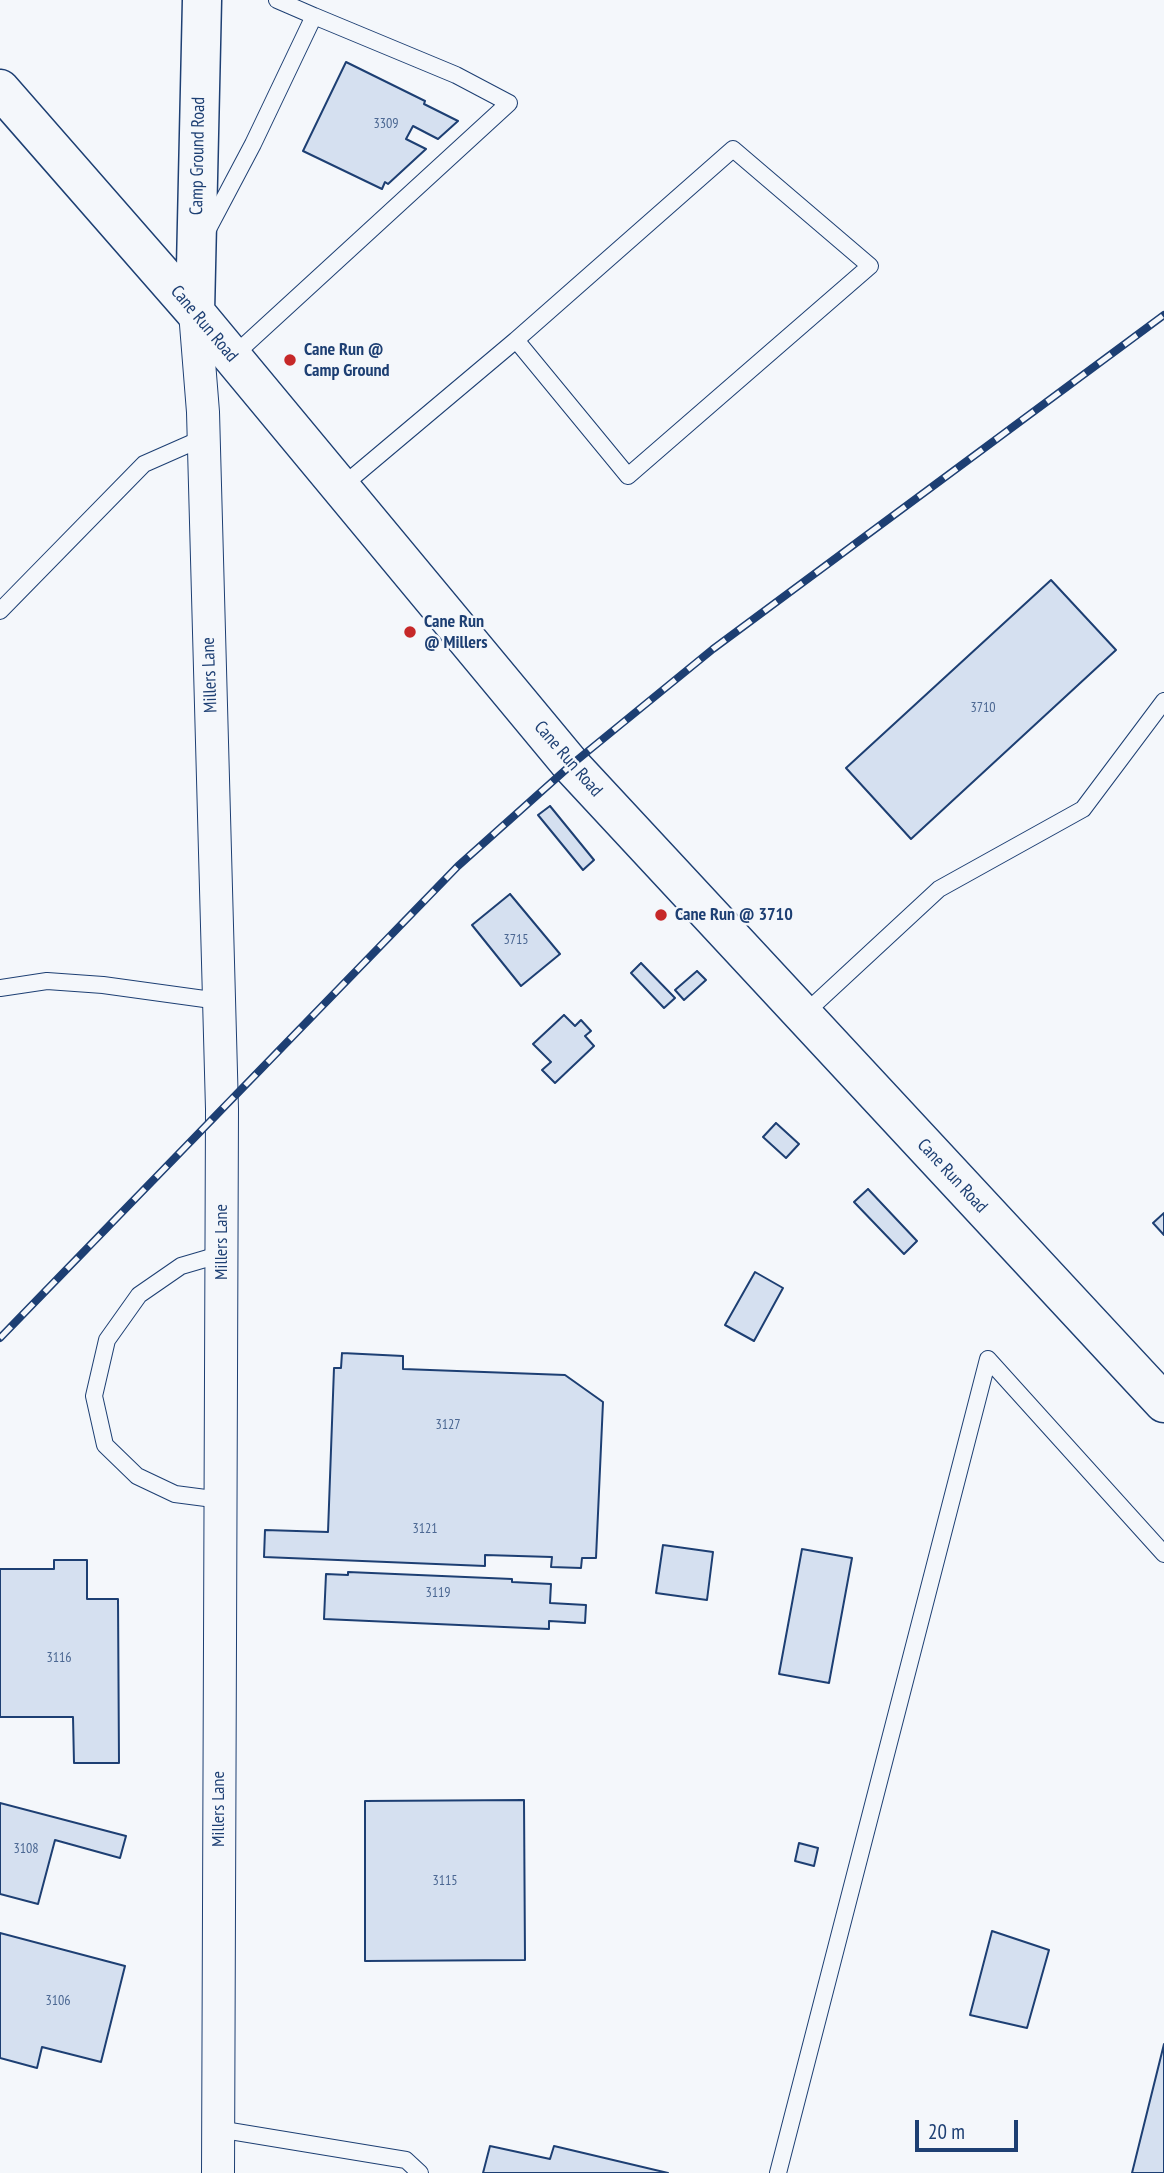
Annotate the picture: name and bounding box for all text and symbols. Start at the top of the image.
street label: Camp Ground Road [186,97,210,215]
house number: 3309 [373,116,399,132]
street label: Cane Run Road [166,281,242,367]
place label: Cane Run @ Camp Ground [304,339,390,382]
marker: Cane Run @ Camp Ground [282,352,298,368]
place label: Cane Run @ Millers [424,611,488,654]
marker: Cane Run @ Millers [402,624,418,640]
street label: Millers Lane [198,637,222,713]
house number: 3710 [970,700,996,716]
street label: Cane Run Road [529,717,607,801]
place label: Cane Run @ 3710 [675,904,793,926]
marker: Cane Run @ 3710 [653,907,669,923]
house number: 3715 [503,932,529,948]
street label: Cane Run Road [912,1135,992,1217]
street label: Millers Lane [211,1204,233,1280]
house number: 3127 [435,1417,461,1433]
house number: 3121 [412,1521,438,1537]
house number: 3119 [425,1585,451,1601]
house number: 3116 [46,1650,72,1666]
street label: Millers Lane [208,1771,230,1847]
house number: 3108 [13,1841,39,1857]
house number: 3115 [432,1873,458,1889]
house number: 3106 [45,1993,71,2009]
scale bar [919,2106,1022,2150]
text: 20 m [928,2118,965,2145]

